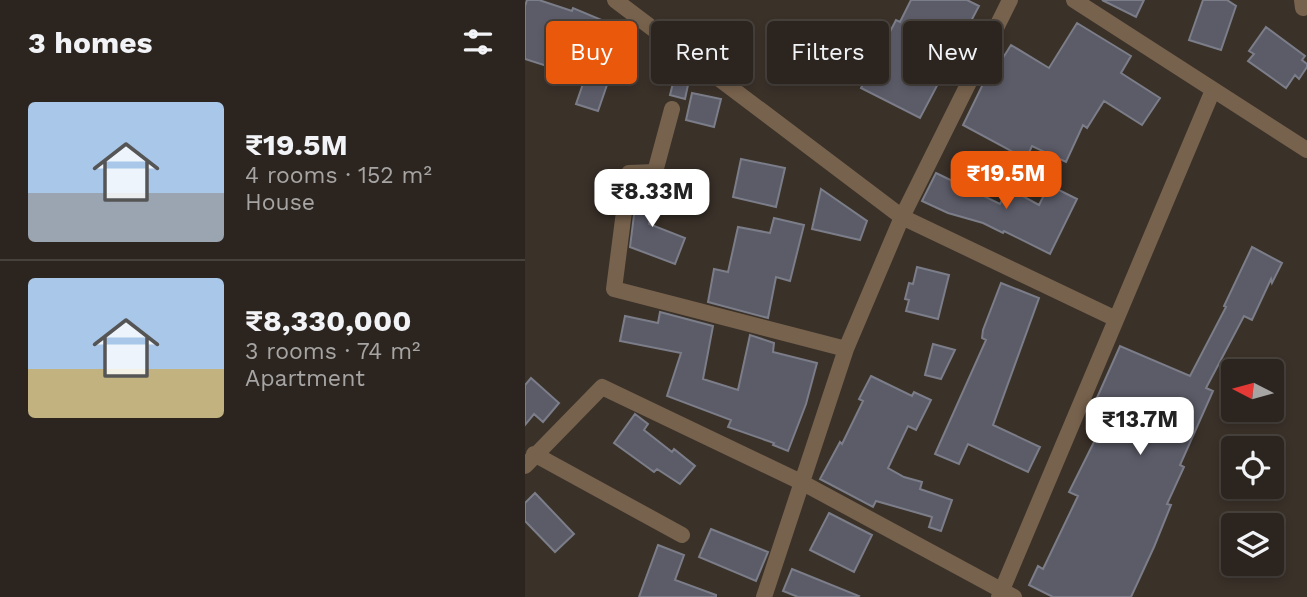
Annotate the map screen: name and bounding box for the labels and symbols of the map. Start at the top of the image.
pin: ₹19.5M [949,152,1063,211]
pin: ₹8.33M [595,170,709,229]
north arrow [1221,359,1285,422]
pin: ₹13.7M [1083,398,1197,457]

